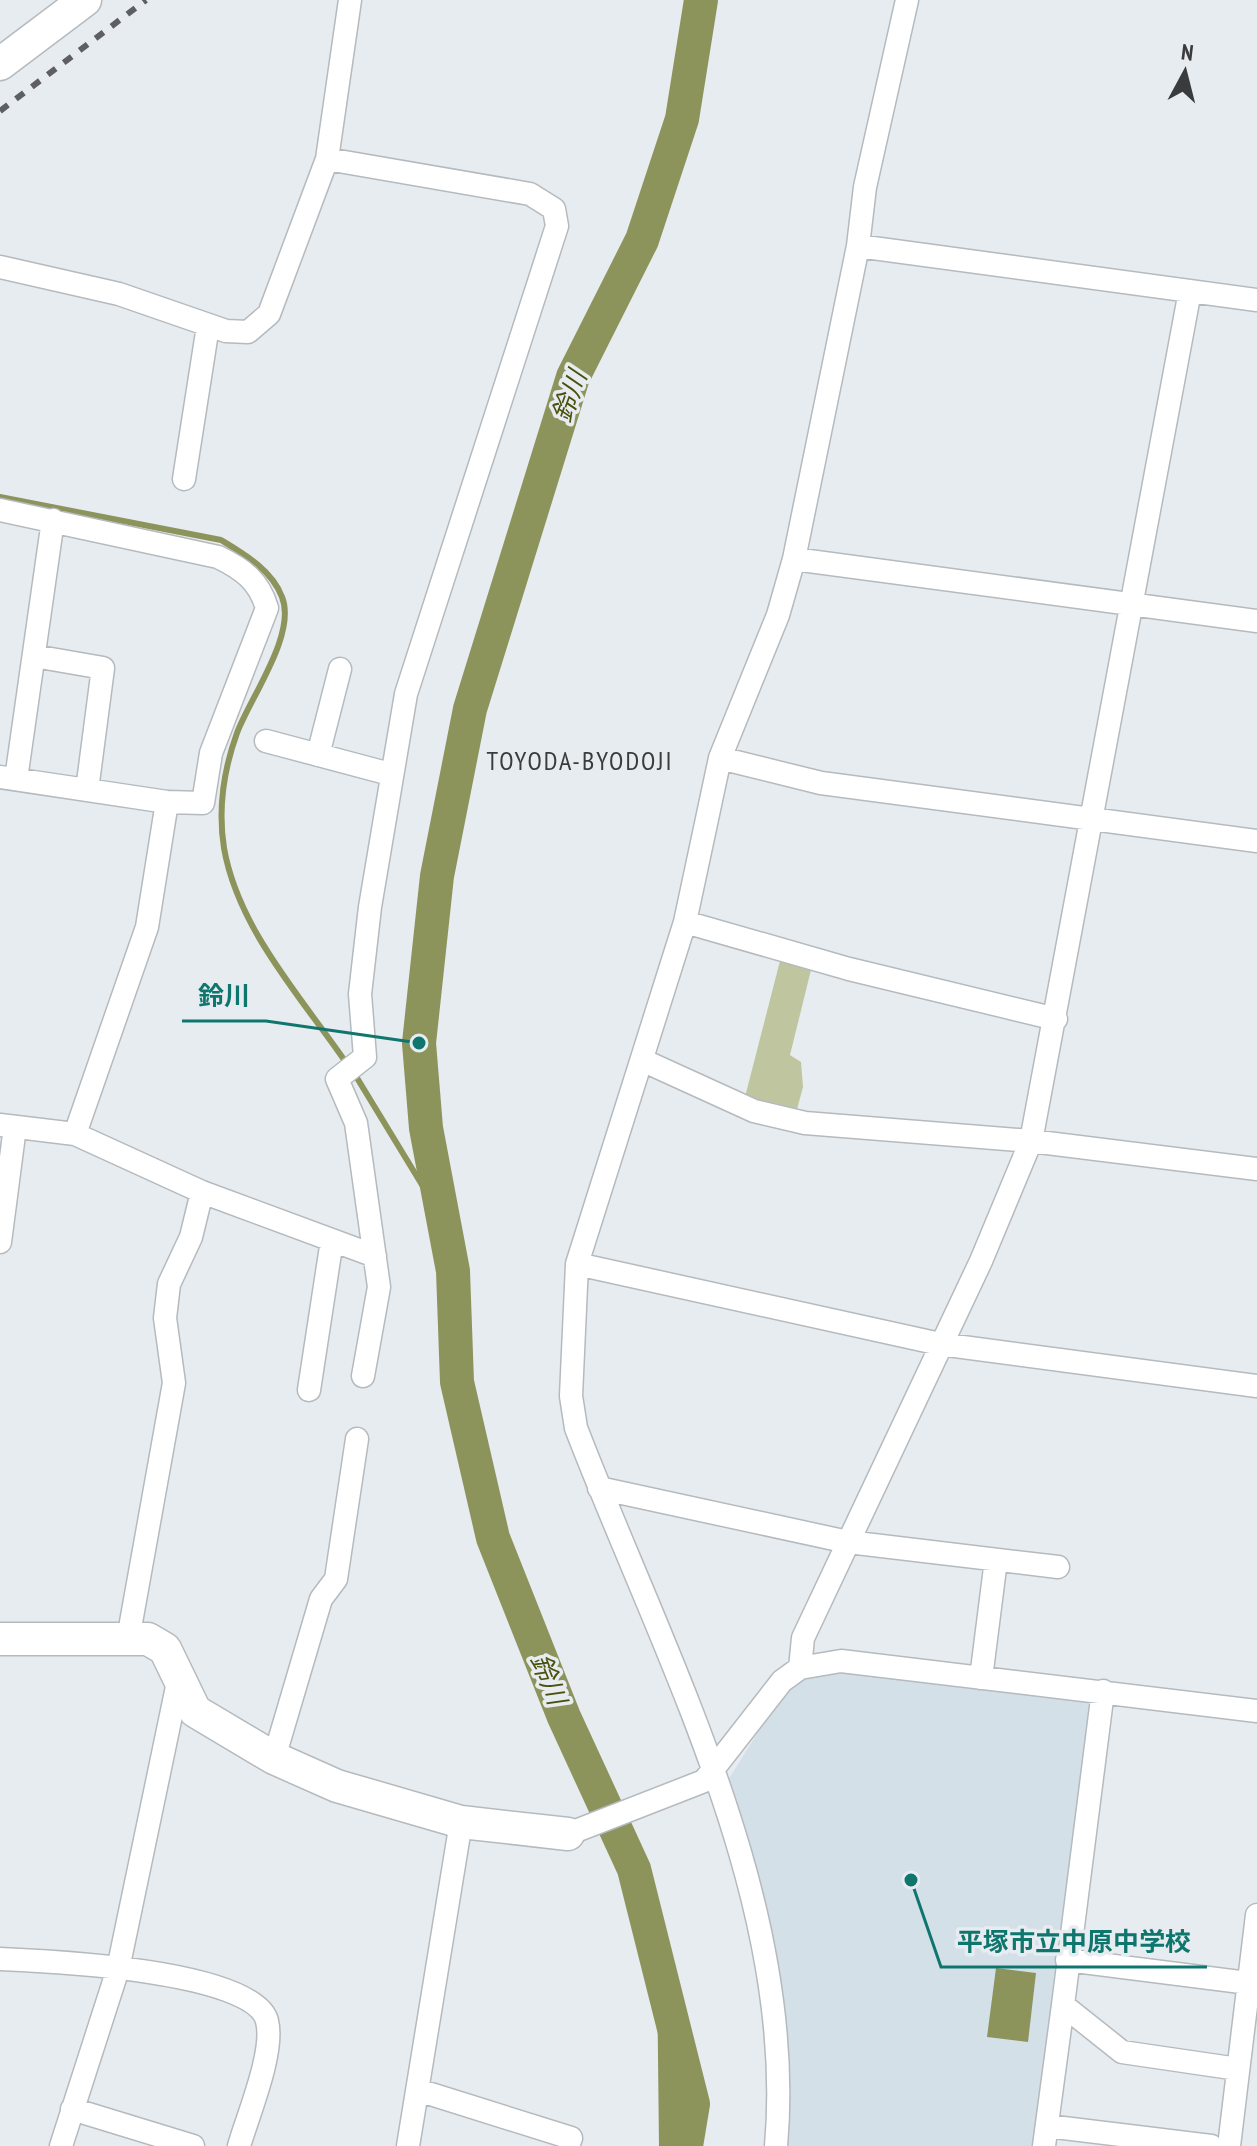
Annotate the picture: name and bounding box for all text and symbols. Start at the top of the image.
north arrow [1145,32,1225,112]
text: N [1180,38,1195,67]
water label: 鈴川 [545,363,594,426]
district label: TOYODA-BYODOJI [487,744,673,777]
callout: 鈴川 [182,971,266,1021]
text: 鈴川 [198,979,250,1012]
water label: 鈴川 [524,1649,575,1712]
callout: 平塚市立中原中学校 [941,1917,1207,1967]
text: 平塚市立中原中学校 [957,1925,1191,1958]

